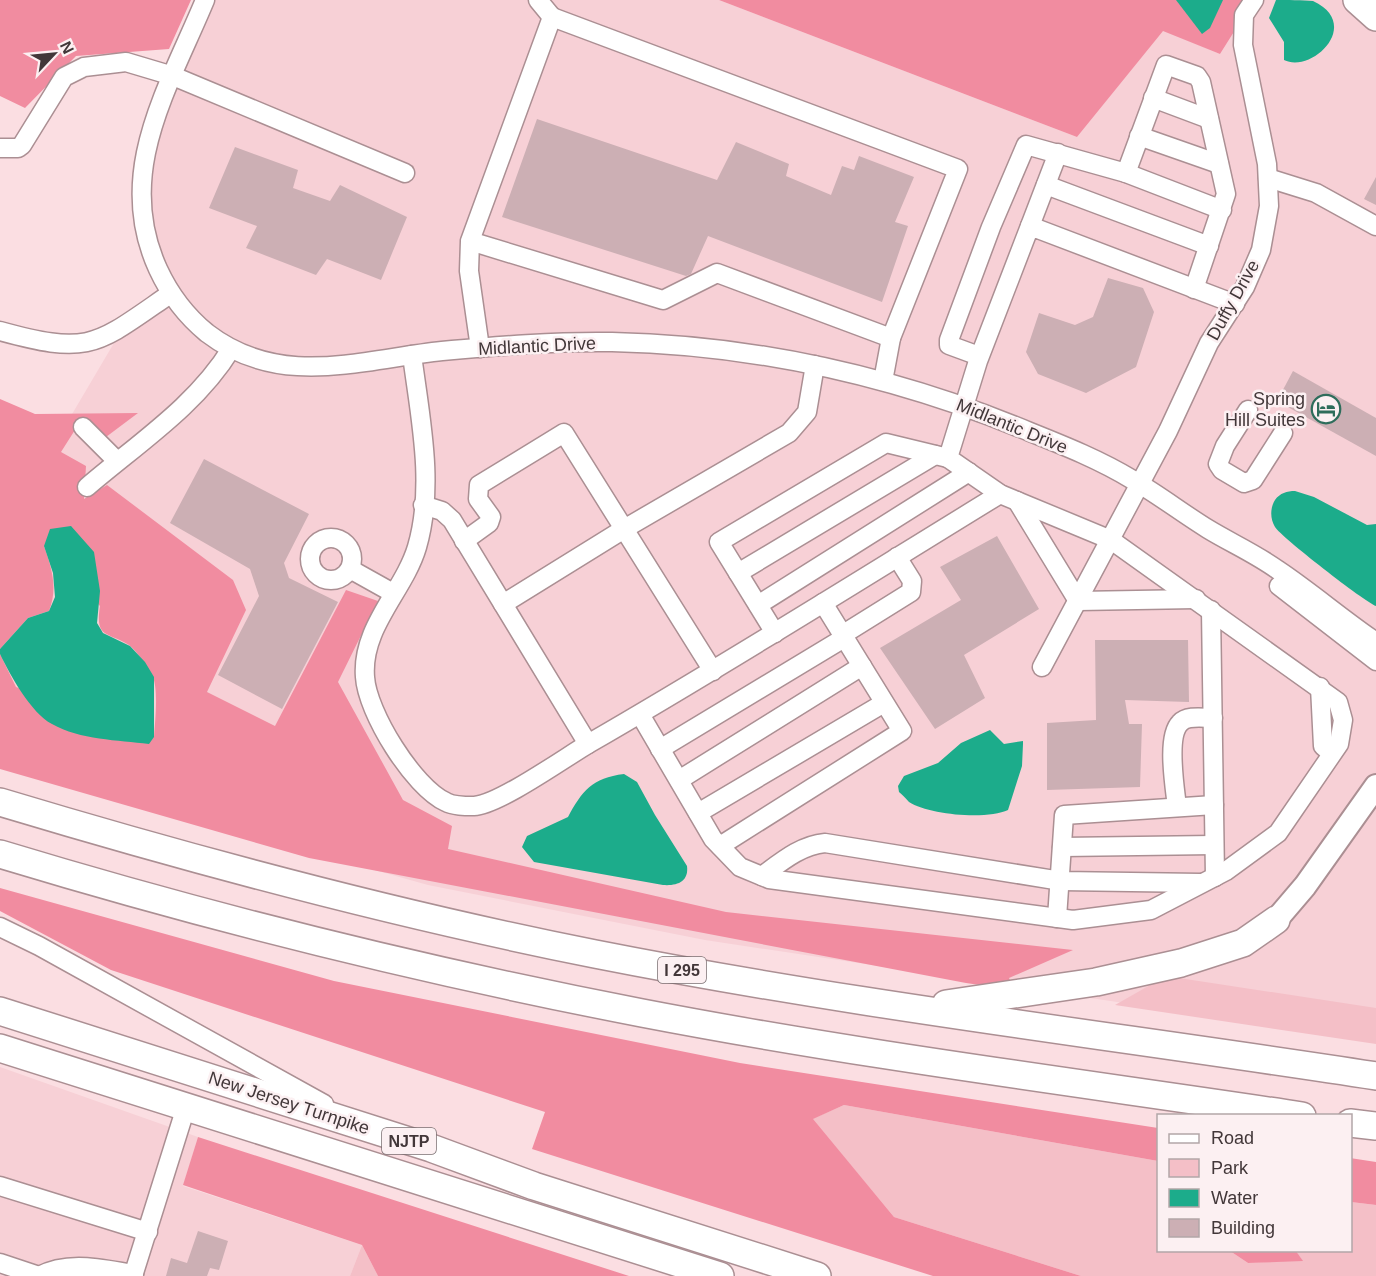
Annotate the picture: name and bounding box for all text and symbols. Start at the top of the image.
north arrow [24,24,84,84]
text: N [57,39,77,57]
street label: Duffy Drive [1203,256,1263,344]
street label: Midlantic Drive [478,333,596,359]
place label: Spring Hill Suites [1225,389,1305,430]
hotel icon: Spring Hill Suites [1310,393,1342,425]
street label: Midlantic Drive [954,395,1070,457]
road number: I 295 [658,957,706,983]
street label: New Jersey Turnpike [206,1068,372,1138]
legend [1157,1114,1352,1252]
road number: NJTP [382,1128,436,1154]
text: Road [1211,1128,1254,1148]
text: Park [1211,1158,1249,1178]
text: Water [1211,1188,1258,1208]
text: Building [1211,1218,1275,1238]

